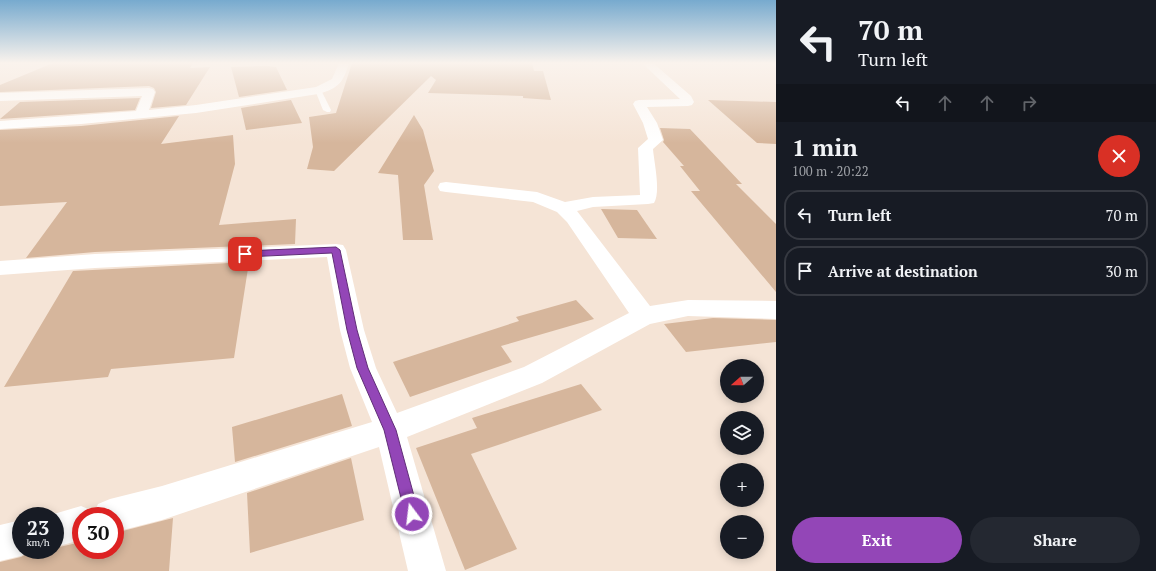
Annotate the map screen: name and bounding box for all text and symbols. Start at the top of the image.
text: 70 m [858,11,923,48]
icon: left [792,16,844,68]
text: Turn left [858,47,928,71]
icon: left [892,92,914,114]
icon: ahead [934,92,956,114]
icon: ahead [976,92,998,114]
icon: right [1018,92,1040,114]
text: 1 min [792,131,858,163]
button: close [1098,135,1140,177]
text: 100 m · 20:22 [792,162,869,180]
icon: left [794,204,816,226]
text: Turn left [828,205,892,225]
text: 70 m [1105,205,1138,225]
pin [228,237,262,271]
icon: arrive [234,243,256,265]
icon: arrive [794,260,816,282]
text: Arrive at destination [828,261,978,281]
text: 30 m [1105,261,1138,281]
north arrow [720,359,764,403]
map controls [720,359,764,559]
button: layers [720,411,764,455]
button: + [720,463,764,507]
position arrow [391,493,433,535]
speed limit sign: 30 [72,507,124,559]
text: 23 [27,514,49,541]
button: − [720,515,764,559]
button: Exit [792,517,962,563]
button: Share [970,517,1140,563]
text: km/h [26,536,50,549]

